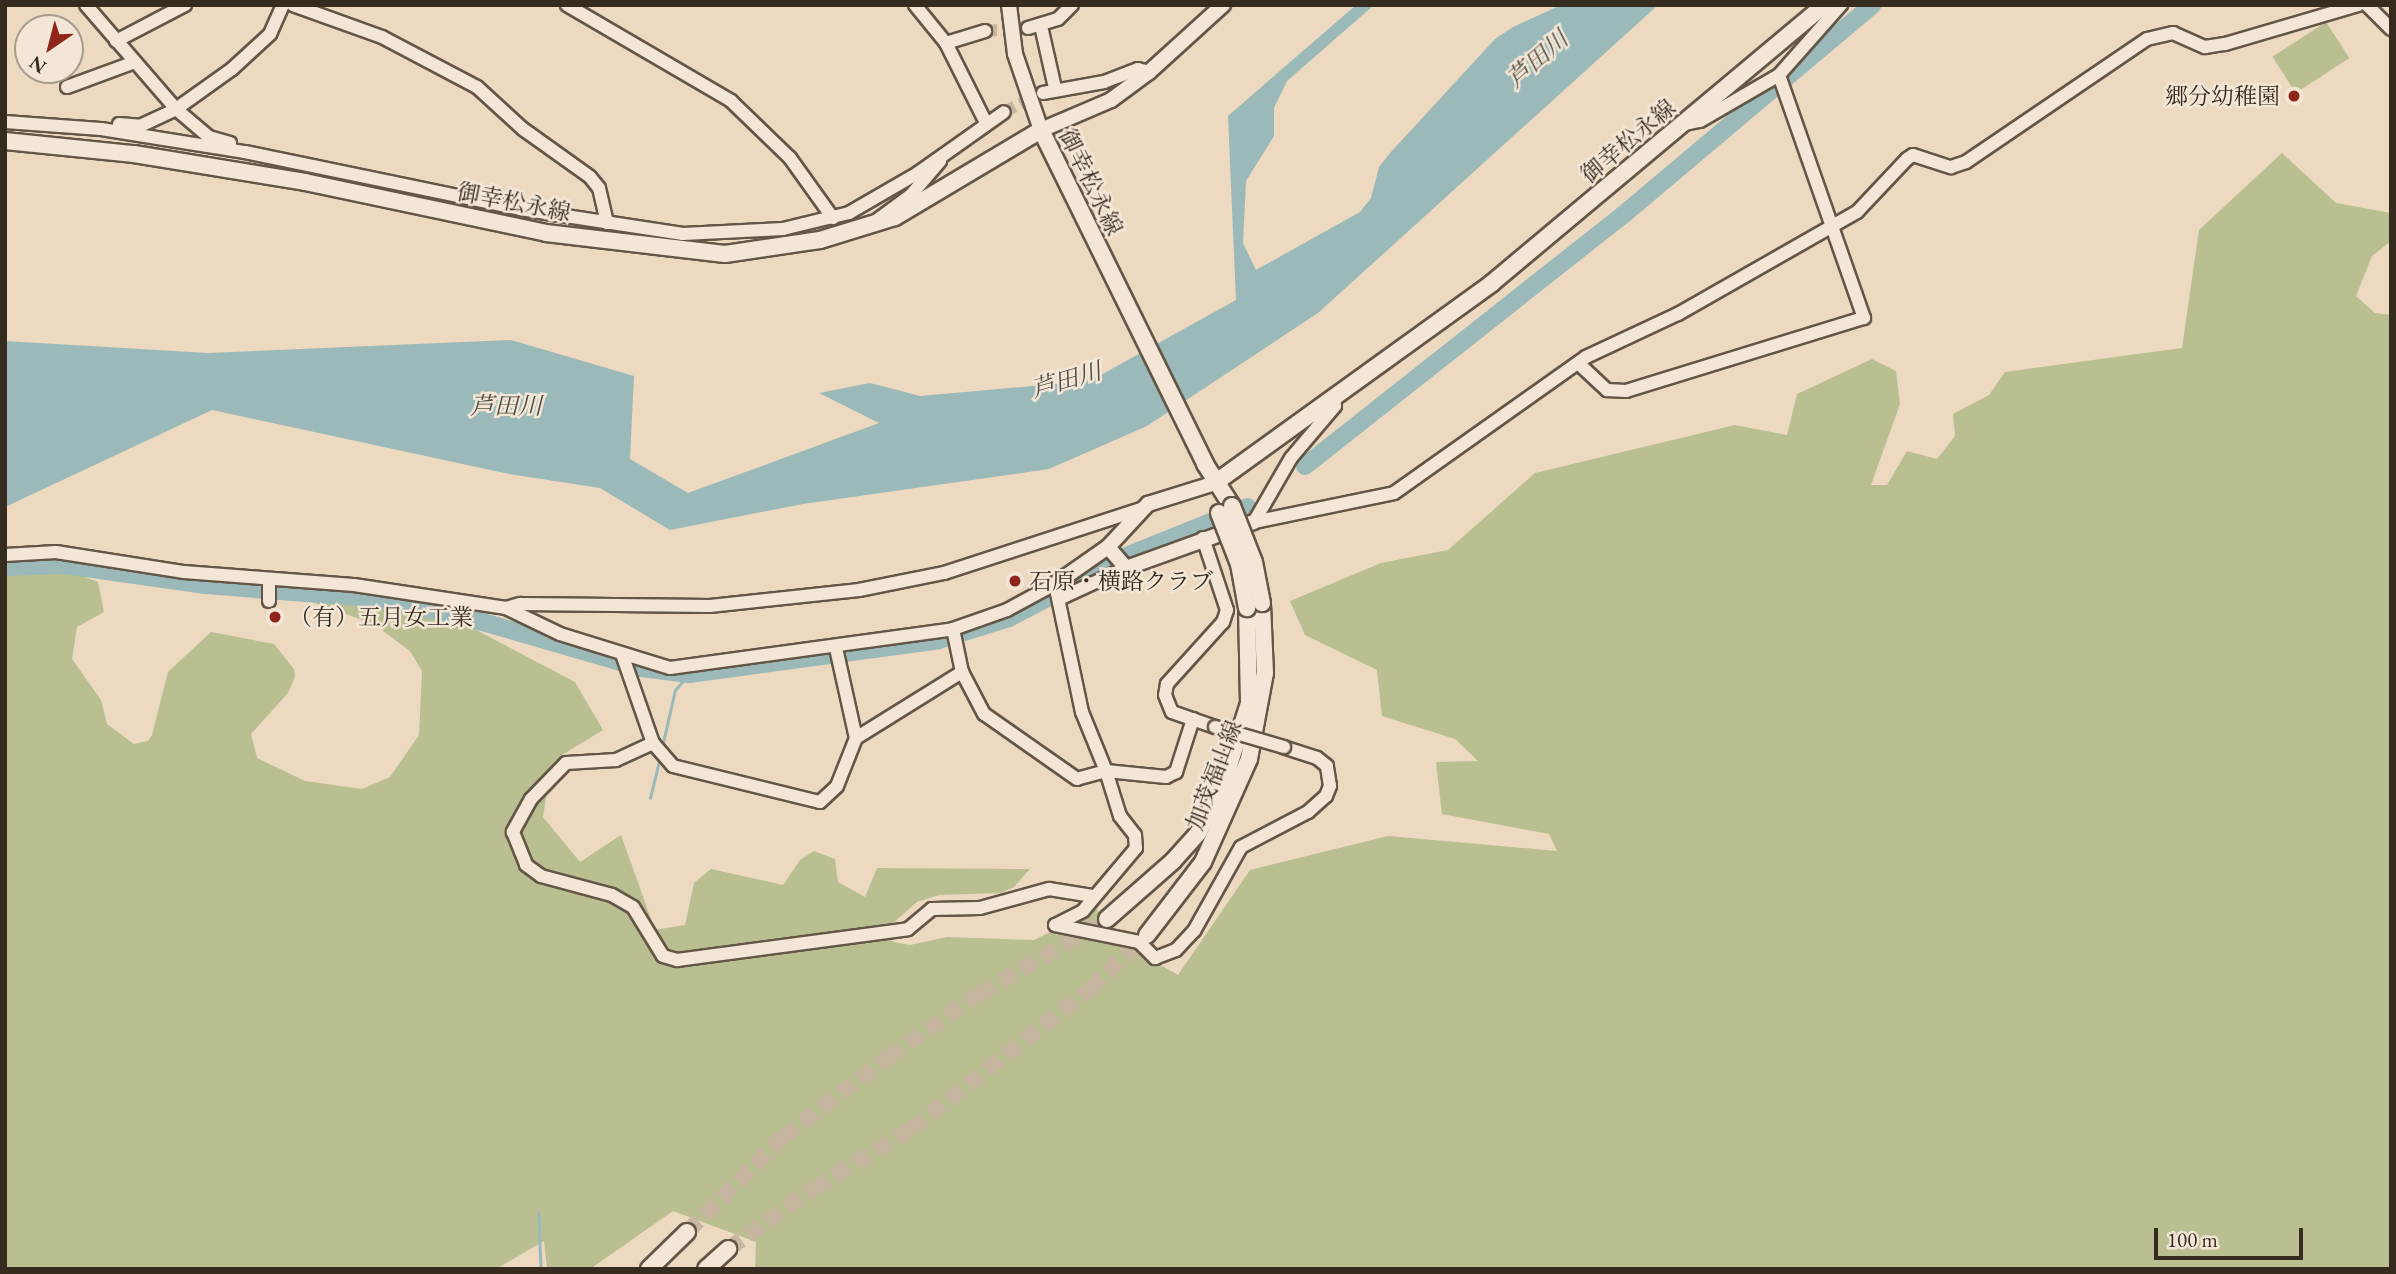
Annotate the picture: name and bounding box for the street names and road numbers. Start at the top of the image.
street label: 御幸松永線 [1575,93,1681,189]
street label: 御幸松永線 [1053,124,1129,240]
street label: 御幸松永線 [455,177,573,227]
street label: 加茂福山線 [1181,716,1247,834]

